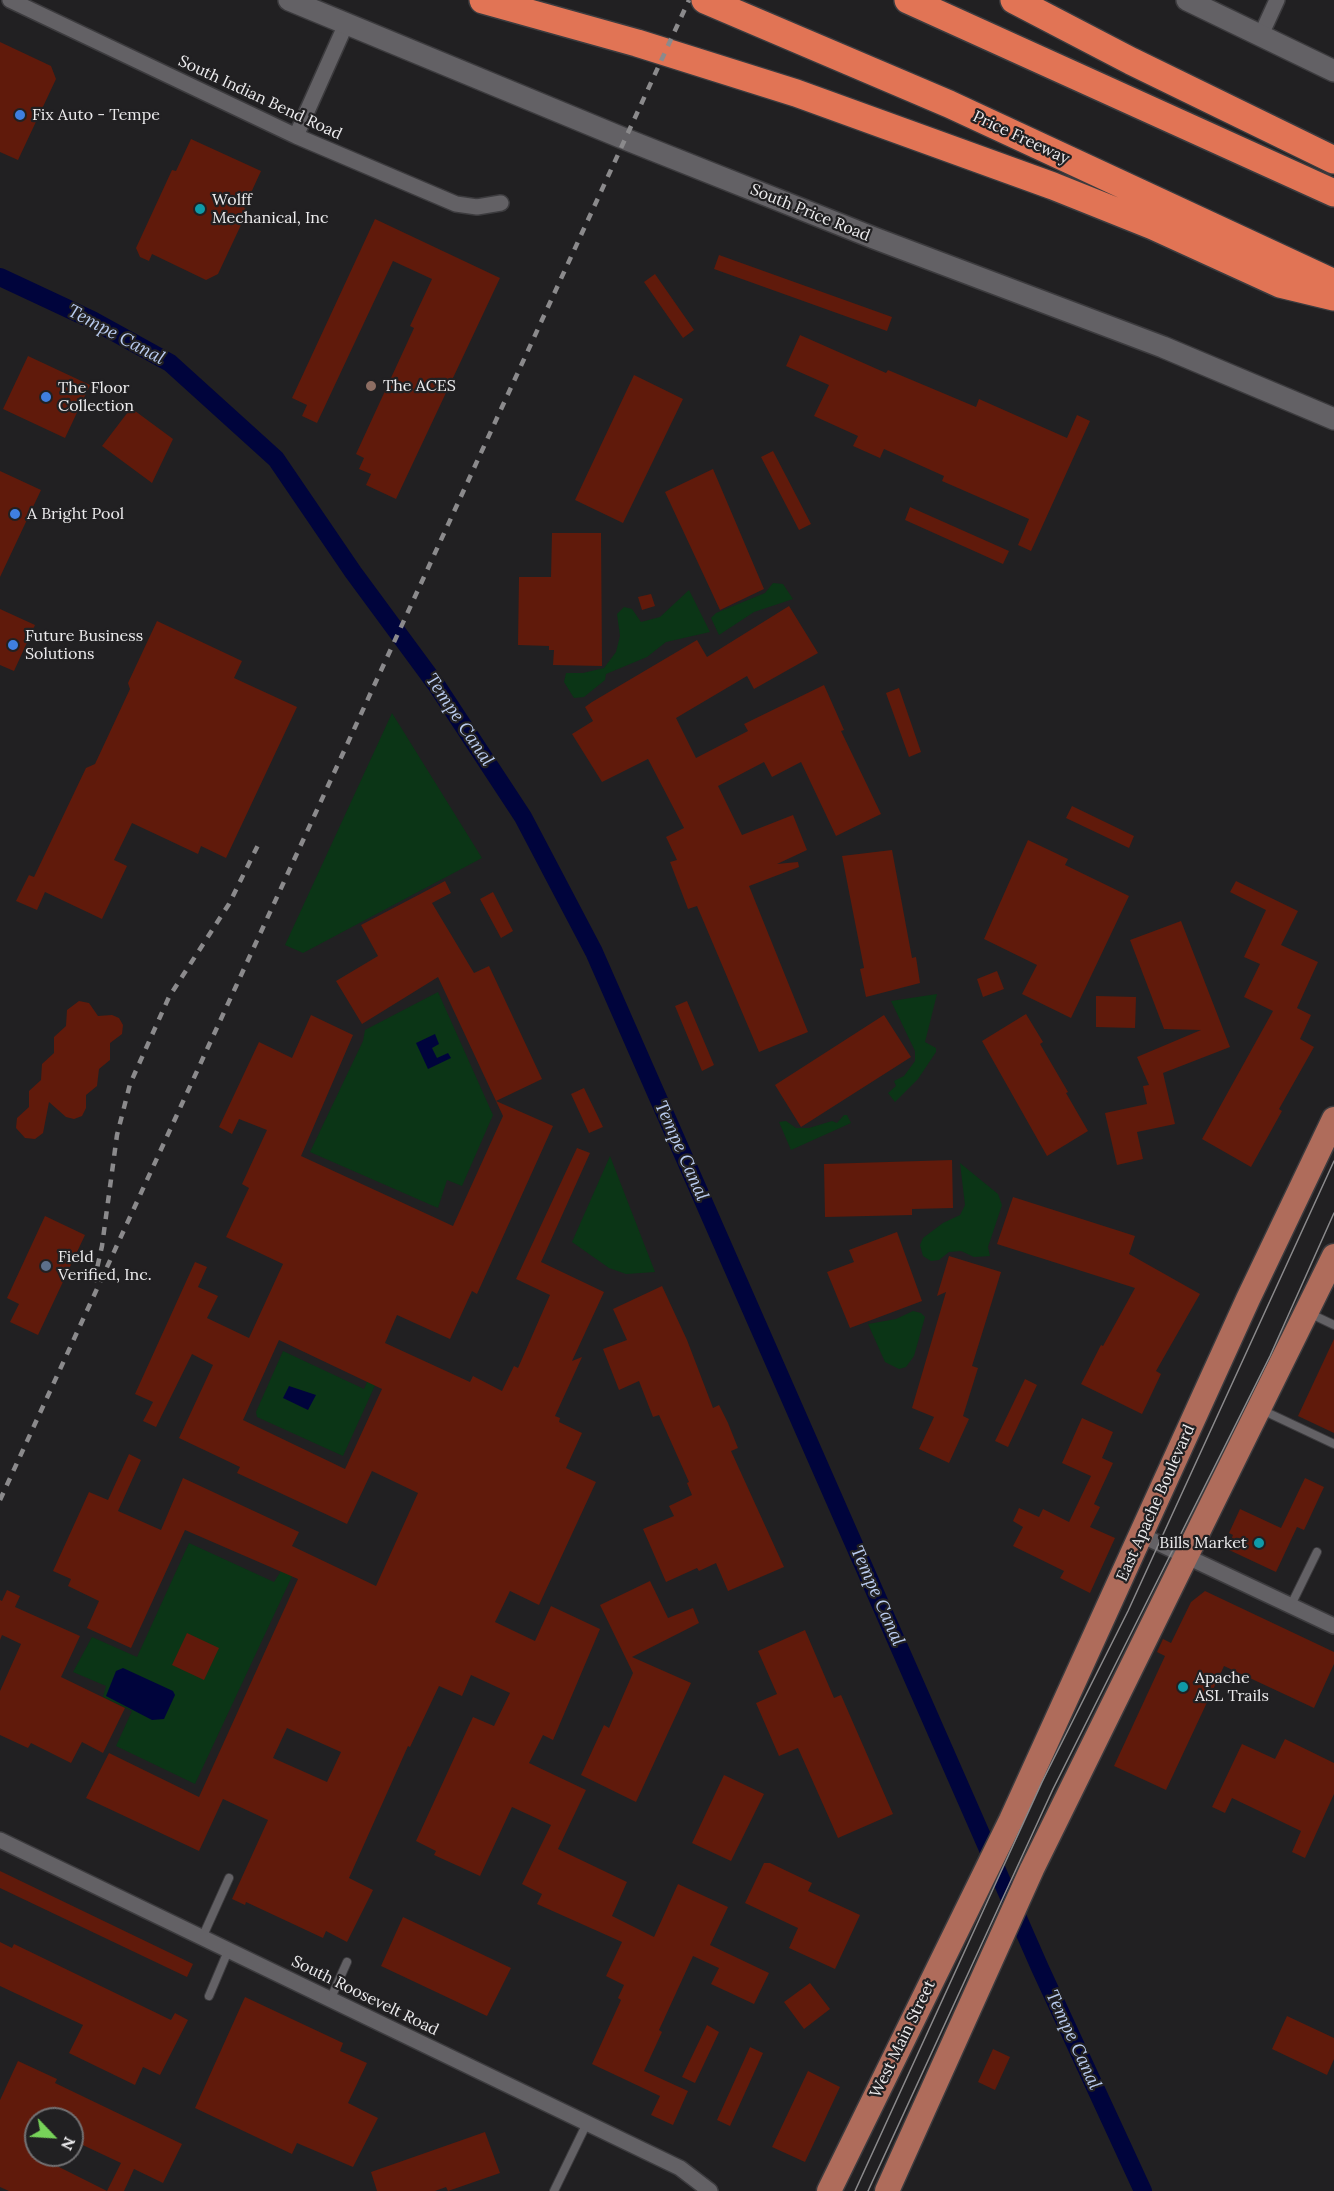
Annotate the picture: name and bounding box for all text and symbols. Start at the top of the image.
street label: South Indian Bend Road [175,52,345,144]
place label: Fix Auto - Tempe [32,105,160,125]
street label: Price Freeway [970,107,1072,169]
marker: Fix Auto - Tempe [13,108,27,122]
street label: South Price Road [747,180,873,246]
place label: Wolff Mechanical, Inc [212,190,329,228]
marker: Wolff Mechanical, Inc [193,202,207,216]
water label: Tempe Canal [64,300,168,370]
place label: The ACES [383,376,456,396]
place label: The Floor Collection [58,378,134,416]
marker: The ACES [364,379,378,393]
marker: The Floor Collection [39,390,53,404]
place label: A Bright Pool [27,504,124,524]
marker: A Bright Pool [8,507,22,521]
place label: Future Business Solutions [25,626,143,664]
marker: Future Business Solutions [6,638,20,652]
water label: Tempe Canal [420,670,498,770]
water label: Tempe Canal [649,1098,713,1204]
place label: Field Verified, Inc. [58,1247,152,1285]
marker: Field Verified, Inc. [39,1259,53,1273]
street label: East Apache Boulevard [1113,1422,1199,1584]
place label: Bills Market [1159,1533,1247,1553]
marker: Bills Market [1252,1536,1266,1550]
water label: Tempe Canal [845,1543,909,1649]
place label: Apache ASL Trails [1195,1668,1269,1706]
marker: Apache ASL Trails [1176,1680,1190,1694]
street label: South Roosevelt Road [288,1952,442,2040]
street label: West Main Street [866,1977,940,2101]
water label: Tempe Canal [1041,1987,1105,2093]
north arrow [24,2107,84,2167]
text: N [57,2134,80,2154]

